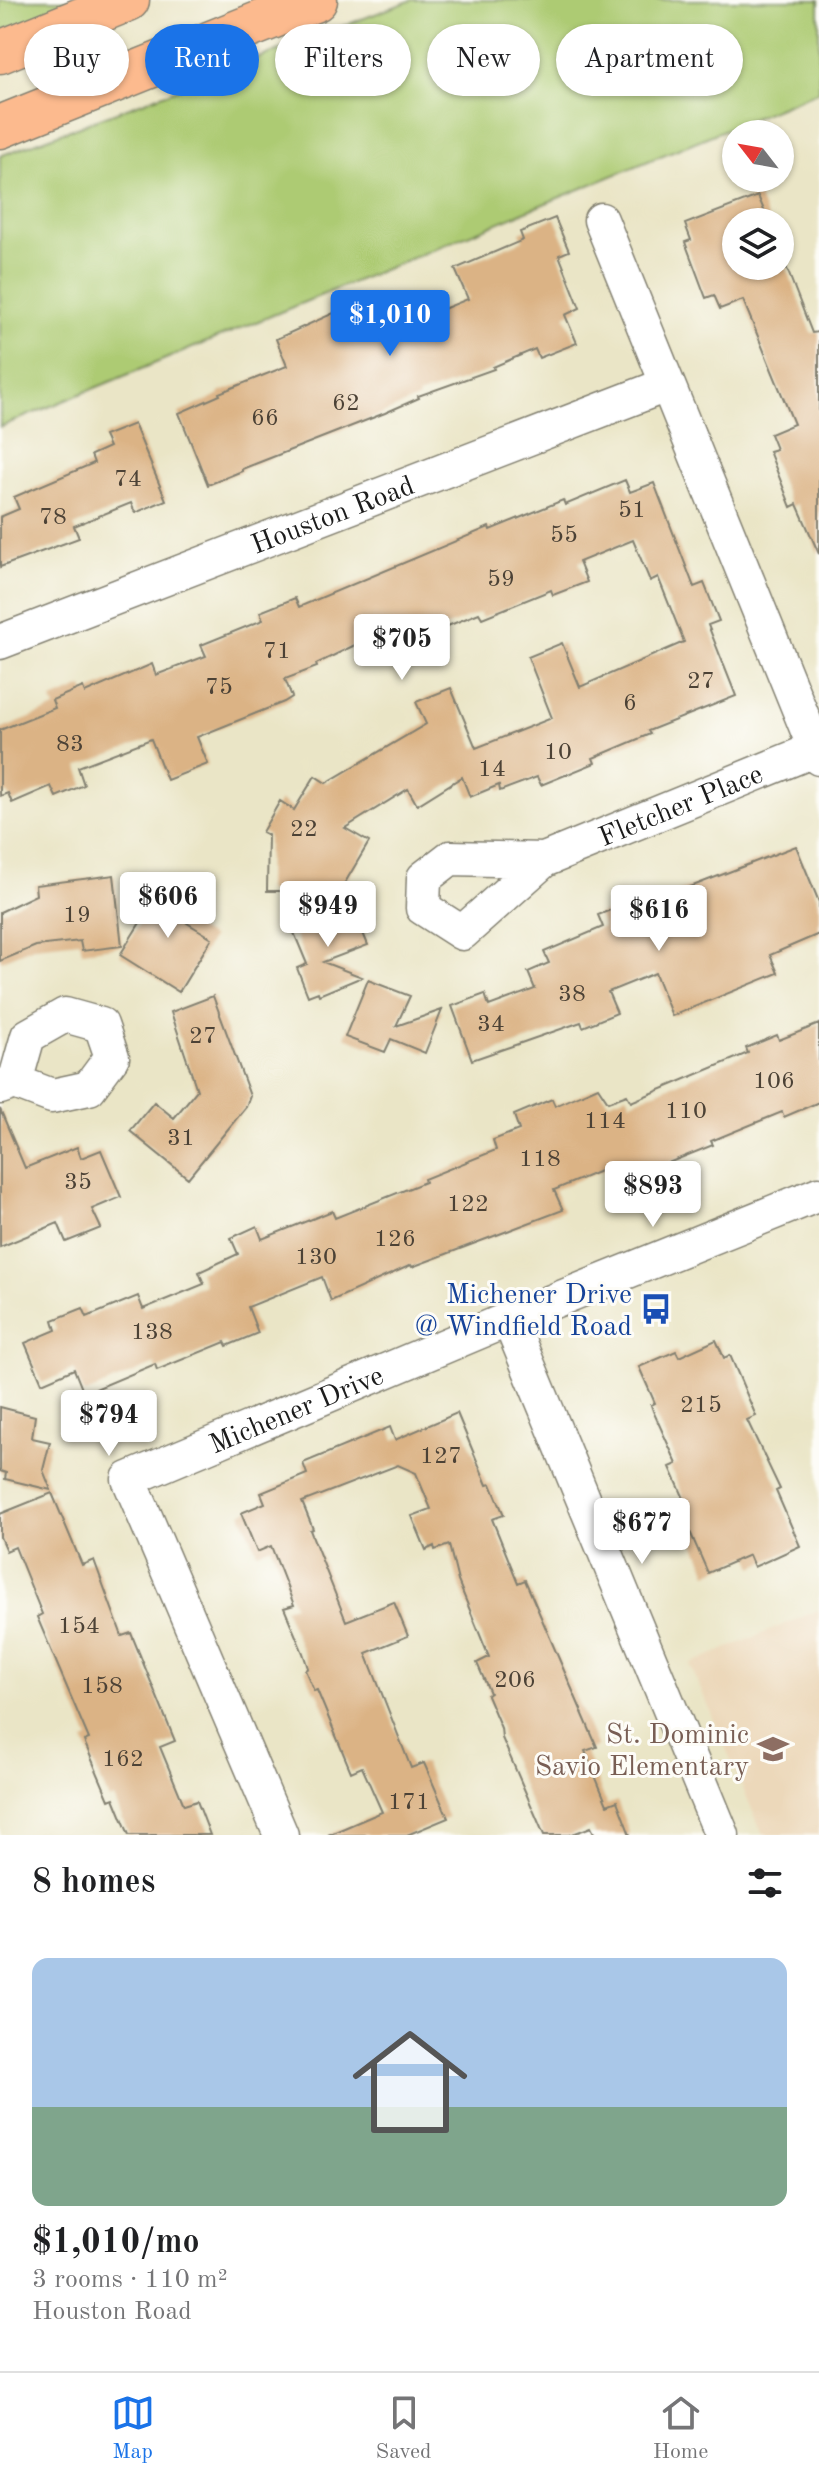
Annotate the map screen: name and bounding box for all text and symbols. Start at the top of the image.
chip: Buy [24,24,129,96]
chip: Rent [145,24,259,96]
chip: Filters [275,24,411,96]
chip: New [427,24,540,96]
chip: Apartment [556,24,743,96]
north arrow [722,120,794,192]
map controls [722,120,794,280]
button: layers [722,208,794,280]
pin: $1,010 [325,290,455,358]
text: $1,010 [349,303,431,329]
house number: 62 [332,392,360,416]
house number: 66 [251,407,279,431]
house number: 74 [114,468,142,492]
street label: Houston Road [248,473,419,561]
house number: 51 [618,499,646,523]
house number: 78 [39,506,67,530]
house number: 55 [550,524,578,548]
house number: 59 [487,568,515,592]
pin: $705 [355,614,449,682]
text: $705 [372,627,432,653]
house number: 71 [263,640,291,664]
house number: 27 [687,670,715,694]
house number: 75 [205,676,233,700]
house number: 6 [623,692,637,716]
house number: 83 [56,733,84,757]
house number: 10 [544,741,572,765]
house number: 14 [478,758,506,782]
street label: Fletcher Place [595,761,767,853]
house number: 22 [290,818,318,842]
pin: $606 [121,872,215,940]
pin: $949 [281,881,375,949]
text: $606 [138,885,198,911]
pin: $616 [612,885,706,953]
text: $949 [298,894,358,920]
text: $616 [629,898,689,924]
house number: 19 [63,904,91,928]
house number: 38 [558,983,586,1007]
house number: 34 [477,1013,505,1037]
house number: 27 [189,1025,217,1049]
house number: 106 [753,1070,795,1094]
house number: 110 [665,1100,707,1124]
house number: 114 [584,1110,626,1134]
house number: 31 [167,1127,195,1151]
house number: 118 [519,1148,561,1172]
pin: $893 [606,1161,700,1229]
house number: 35 [64,1171,92,1195]
text: $893 [623,1174,683,1200]
house number: 122 [447,1193,489,1217]
house number: 126 [374,1228,416,1252]
house number: 130 [295,1246,337,1270]
place label: Michener Drive @ Windfield Road [415,1282,632,1342]
bus stop icon: Michener Drive @ Windfield Road [639,1292,673,1326]
house number: 138 [131,1321,173,1345]
street label: Michener Drive [206,1363,388,1461]
pin: $794 [62,1390,156,1458]
house number: 215 [680,1394,722,1418]
text: $794 [79,1403,139,1429]
house number: 127 [420,1445,462,1469]
pin: $677 [595,1498,689,1566]
text: $677 [612,1511,672,1537]
house number: 154 [58,1615,100,1639]
house number: 206 [494,1669,536,1693]
house number: 158 [81,1675,123,1699]
place label: St. Dominic Savio Elementary [535,1722,749,1782]
school or university icon: St. Dominic Savio Elementary [756,1732,790,1766]
house number: 162 [102,1748,144,1772]
house number: 171 [388,1791,430,1815]
icon: filters [743,1861,787,1905]
text: 8 homes [32,1866,155,1900]
icon: home [338,2010,482,2154]
text: $1,010/mo [32,2226,200,2260]
text: 3 rooms · 110 m² [32,2267,228,2293]
text: Houston Road [32,2299,192,2325]
tab: Map [111,2391,155,2466]
tab: Saved [376,2391,432,2466]
tab: Home [653,2391,708,2466]

